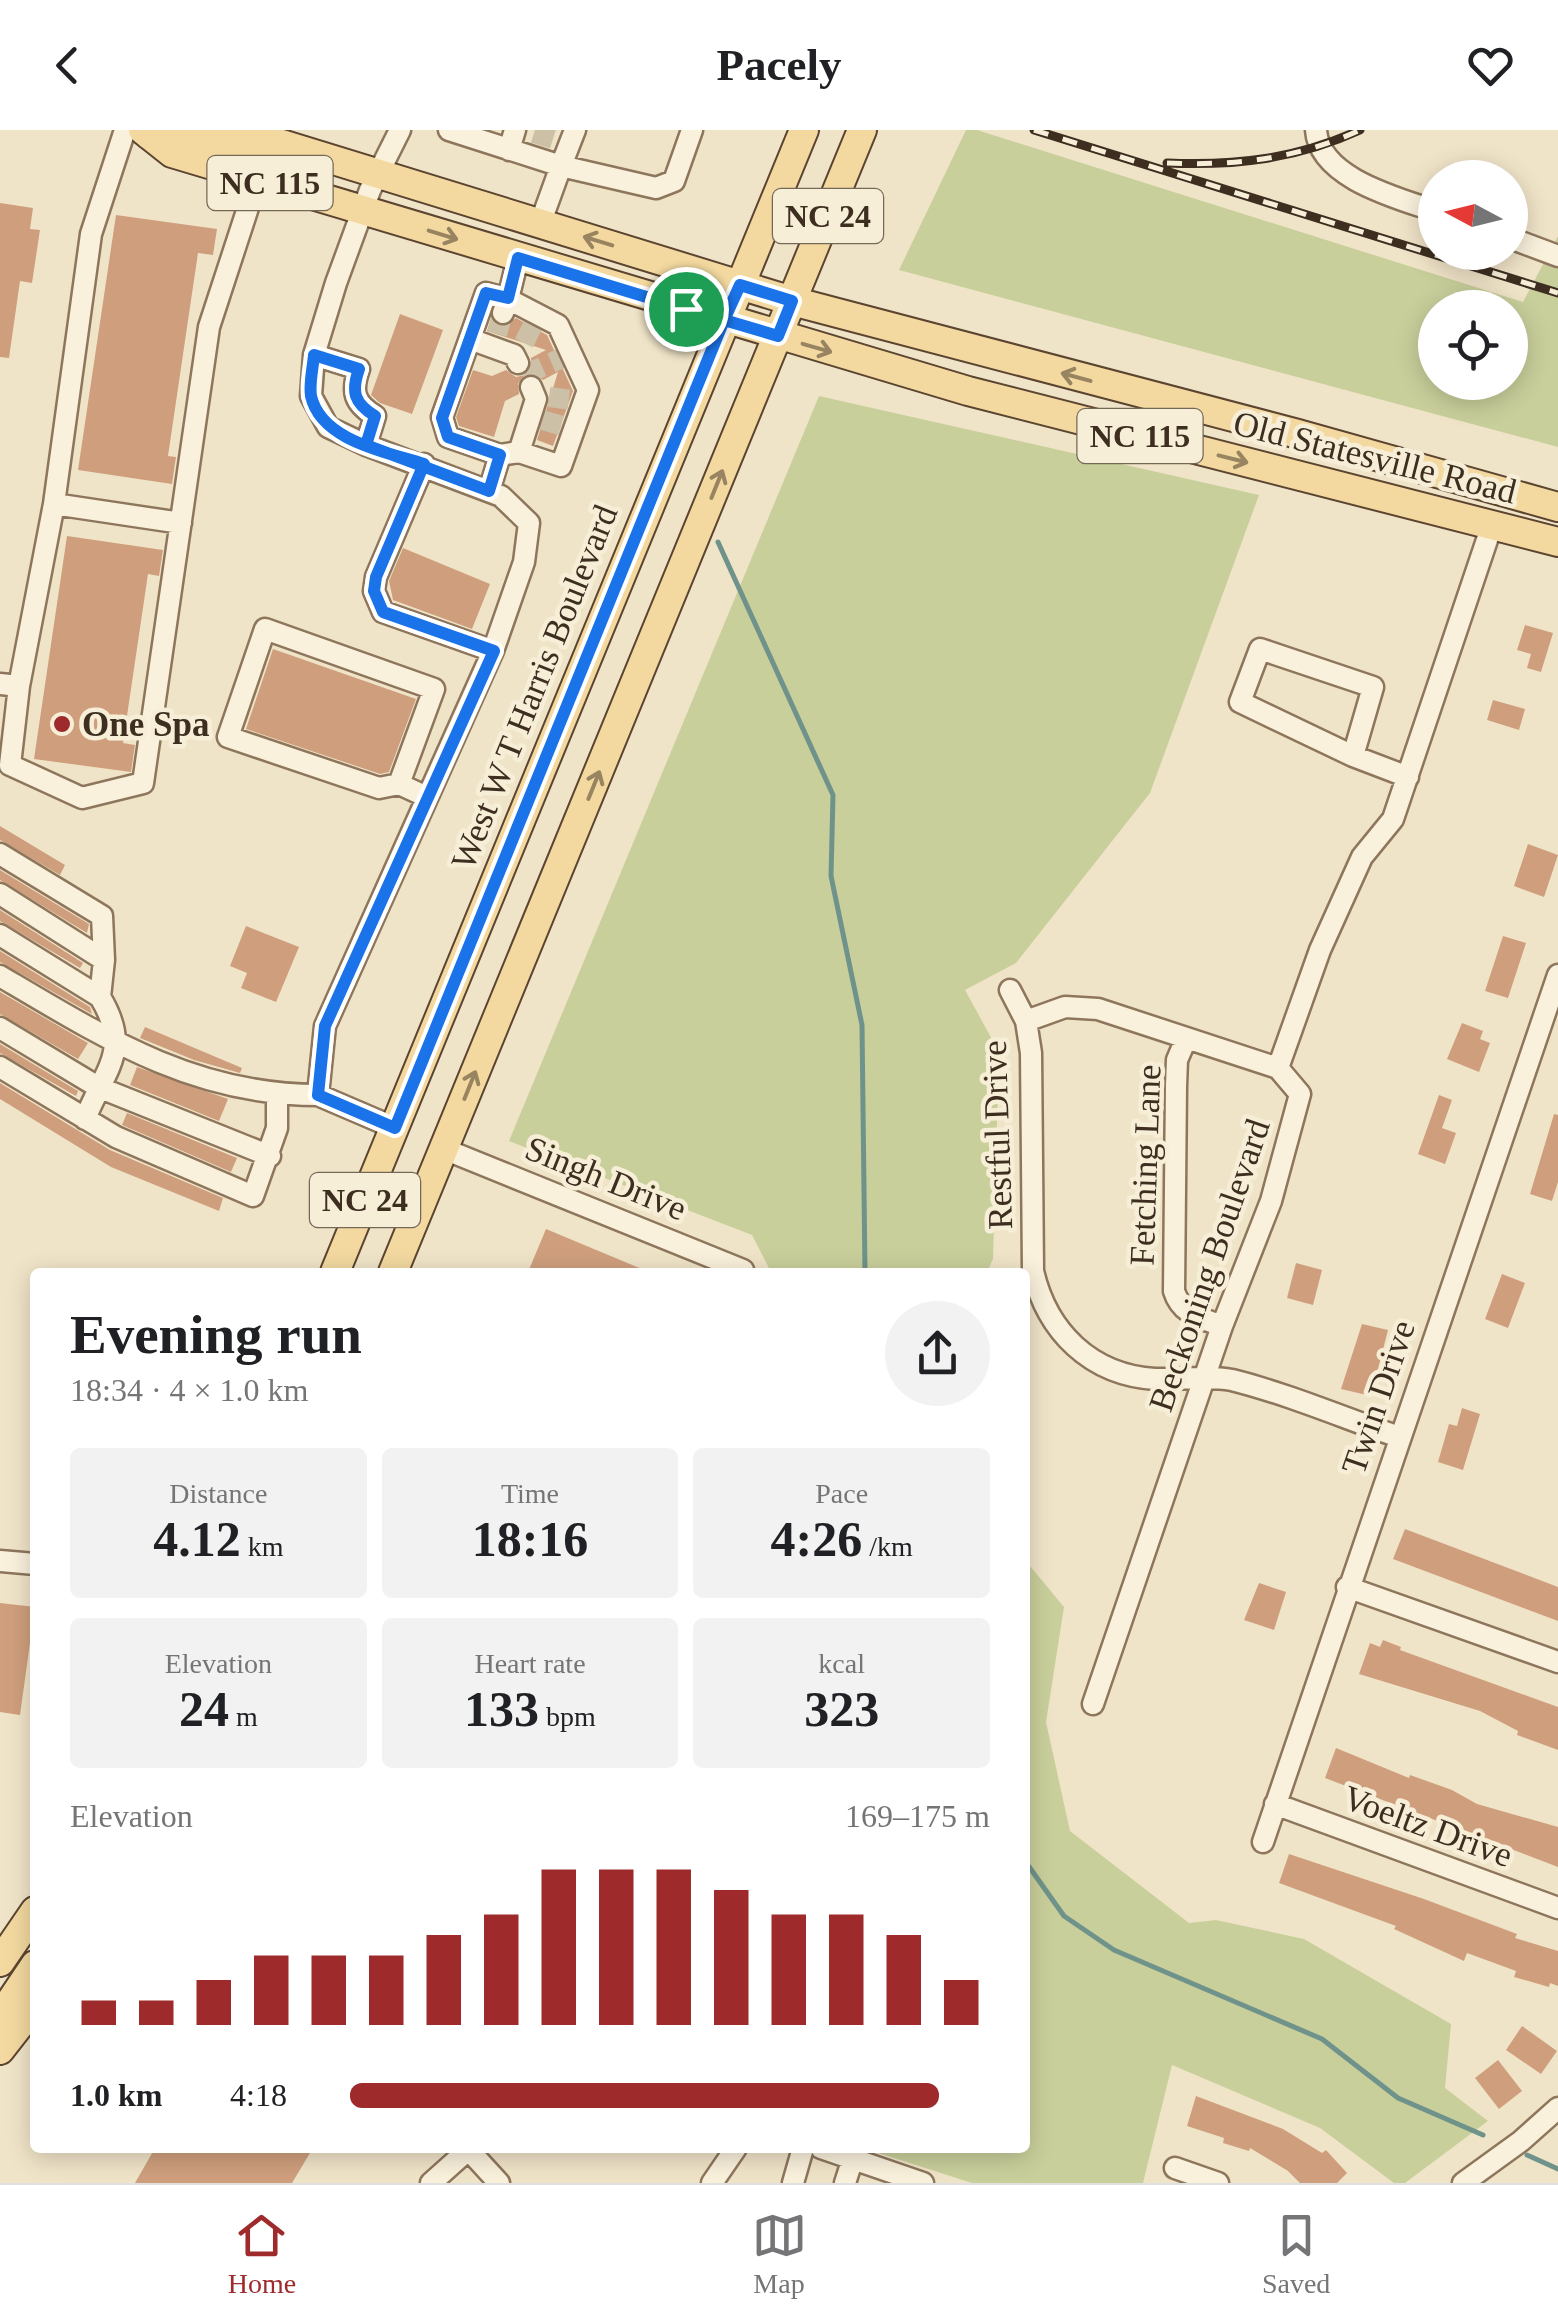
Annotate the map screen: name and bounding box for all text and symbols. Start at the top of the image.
icon: back [40,38,95,93]
icon: heart [1463,38,1518,93]
text: Pacely [717,40,841,90]
road number: NC 115 [208,156,332,210]
north arrow [1418,160,1528,270]
map controls [1418,160,1528,400]
road number: NC 24 [773,189,883,243]
one-way arrow [427,227,458,245]
one-way arrow [583,231,615,249]
pin [644,267,729,352]
icon: arrive [659,282,714,337]
button: locate [1418,290,1528,400]
one-way arrow [801,339,833,358]
one-way arrow [1061,366,1092,385]
street label: Old Statesville Road [1230,404,1521,512]
road number: NC 115 [1078,409,1202,463]
one-way arrow [1217,451,1248,470]
one-way arrow [710,469,728,500]
street label: West W T Harris Boulevard [443,499,626,875]
place label: One Spa [82,705,209,744]
marker: One Spa [51,713,73,735]
one-way arrow [586,770,604,800]
street label: Restful Drive [975,1040,1020,1230]
street label: Fetching Lane [1123,1064,1168,1266]
one-way arrow [462,1070,480,1101]
street label: Beckoning Boulevard [1141,1114,1278,1416]
street label: Singh Drive [520,1129,692,1228]
road number: NC 24 [310,1173,420,1227]
button: share [885,1301,990,1406]
text: Evening run [70,1304,362,1365]
street label: Twin Drive [1334,1315,1423,1479]
text: 18:34 · 4 × 1.0 km [70,1372,308,1408]
text: Distance [169,1478,267,1509]
text: Time [501,1478,559,1509]
text: Pace [815,1478,868,1509]
text: 4.12 [153,1511,241,1567]
text: 18:16 [472,1511,588,1567]
text: 4:26 [771,1511,862,1567]
text: km [241,1531,283,1562]
text: /km [862,1531,913,1562]
text: Elevation [165,1648,272,1679]
text: Heart rate [474,1648,586,1679]
text: kcal [818,1648,865,1679]
text: 24 [179,1681,229,1737]
text: 133 [464,1681,539,1737]
text: 323 [804,1681,879,1737]
text: m [229,1701,258,1732]
text: bpm [539,1701,596,1732]
street label: Voeltz Drive [1338,1778,1518,1875]
text: Elevation [70,1798,193,1834]
text: 169–175 m [845,1798,990,1834]
text: 1.0 km [70,2077,162,2113]
text: 4:18 [230,2077,287,2113]
tab: Home [228,2208,296,2300]
tab: Map [752,2208,807,2300]
tab: Saved [1262,2208,1330,2300]

